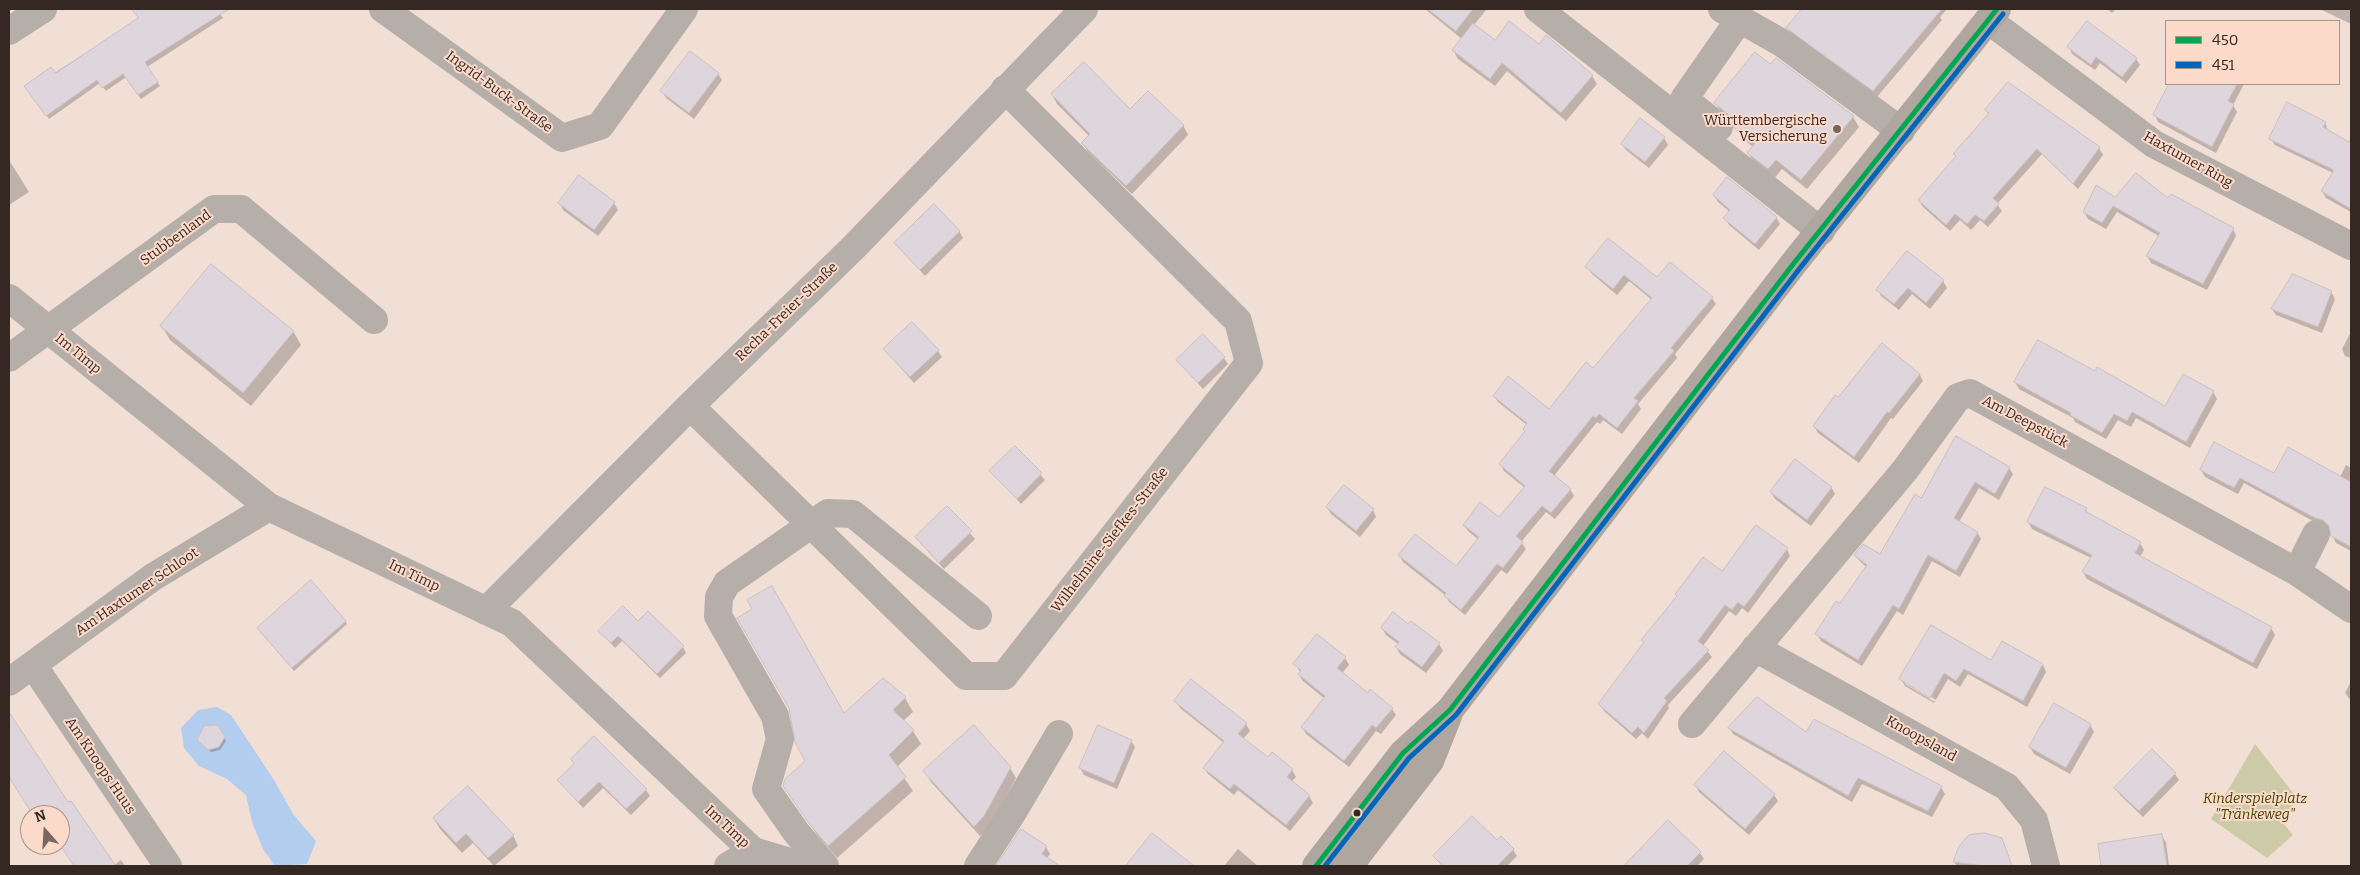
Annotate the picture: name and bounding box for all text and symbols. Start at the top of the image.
legend [2165,20,2340,85]
text: 450 [2212,31,2238,49]
street label: Ingrid-Buck-Straße [442,48,556,136]
text: 451 [2212,56,2235,74]
place label: Württembergische Versicherung [1704,113,1827,146]
marker: Württembergische Versicherung [1831,123,1843,135]
street label: Haxtumer Ring [2140,128,2236,192]
street label: Stubbenland [137,207,215,269]
street label: Recha-Freier-Straße [733,259,841,365]
street label: Im Timp [51,330,105,378]
street label: Am Deepstück [1979,392,2071,452]
street label: Wilhelmine-Siefkes-Straße [1048,464,1172,616]
street label: Am Haxtumer Schloot [72,545,202,639]
street label: Im Timp [386,556,442,596]
street label: Knoopsland [1883,713,1959,765]
street label: Am Knoops Huus [61,714,139,818]
park label: Kinderspielplatz "Tränkeweg" [2203,791,2307,824]
street label: Im Timp [701,802,753,852]
north arrow [20,805,70,855]
text: N [32,806,48,826]
unlabelled marker [1352,808,1362,818]

